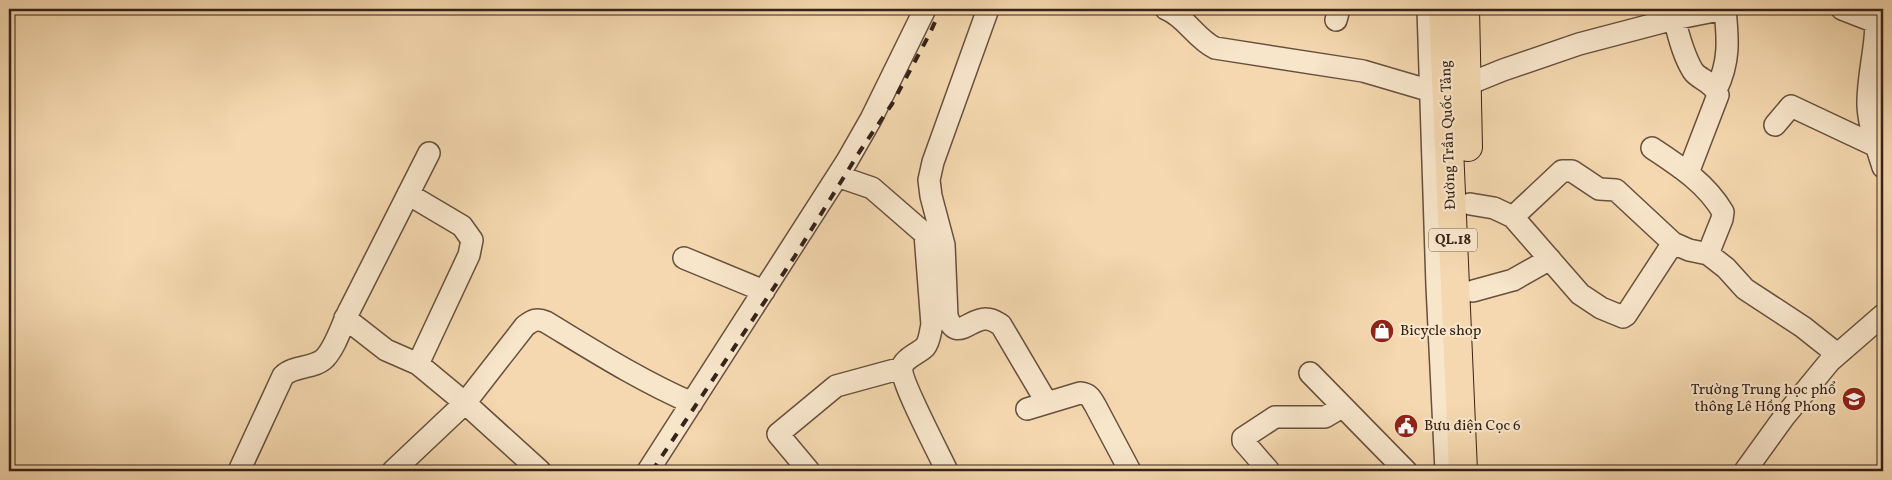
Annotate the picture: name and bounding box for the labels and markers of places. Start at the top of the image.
shop icon: Bicycle shop [1369,318,1395,344]
place label: Bicycle shop [1400,321,1481,342]
place label: Trường Trung học phổ thông Lê Hồng Phong [1691,380,1836,418]
school or university icon: Trường Trung học phổ thông Lê Hồng Phong [1841,386,1867,412]
public building icon: Bưu điện Cọc 6 [1393,413,1419,439]
place label: Bưu điện Cọc 6 [1424,416,1521,437]

